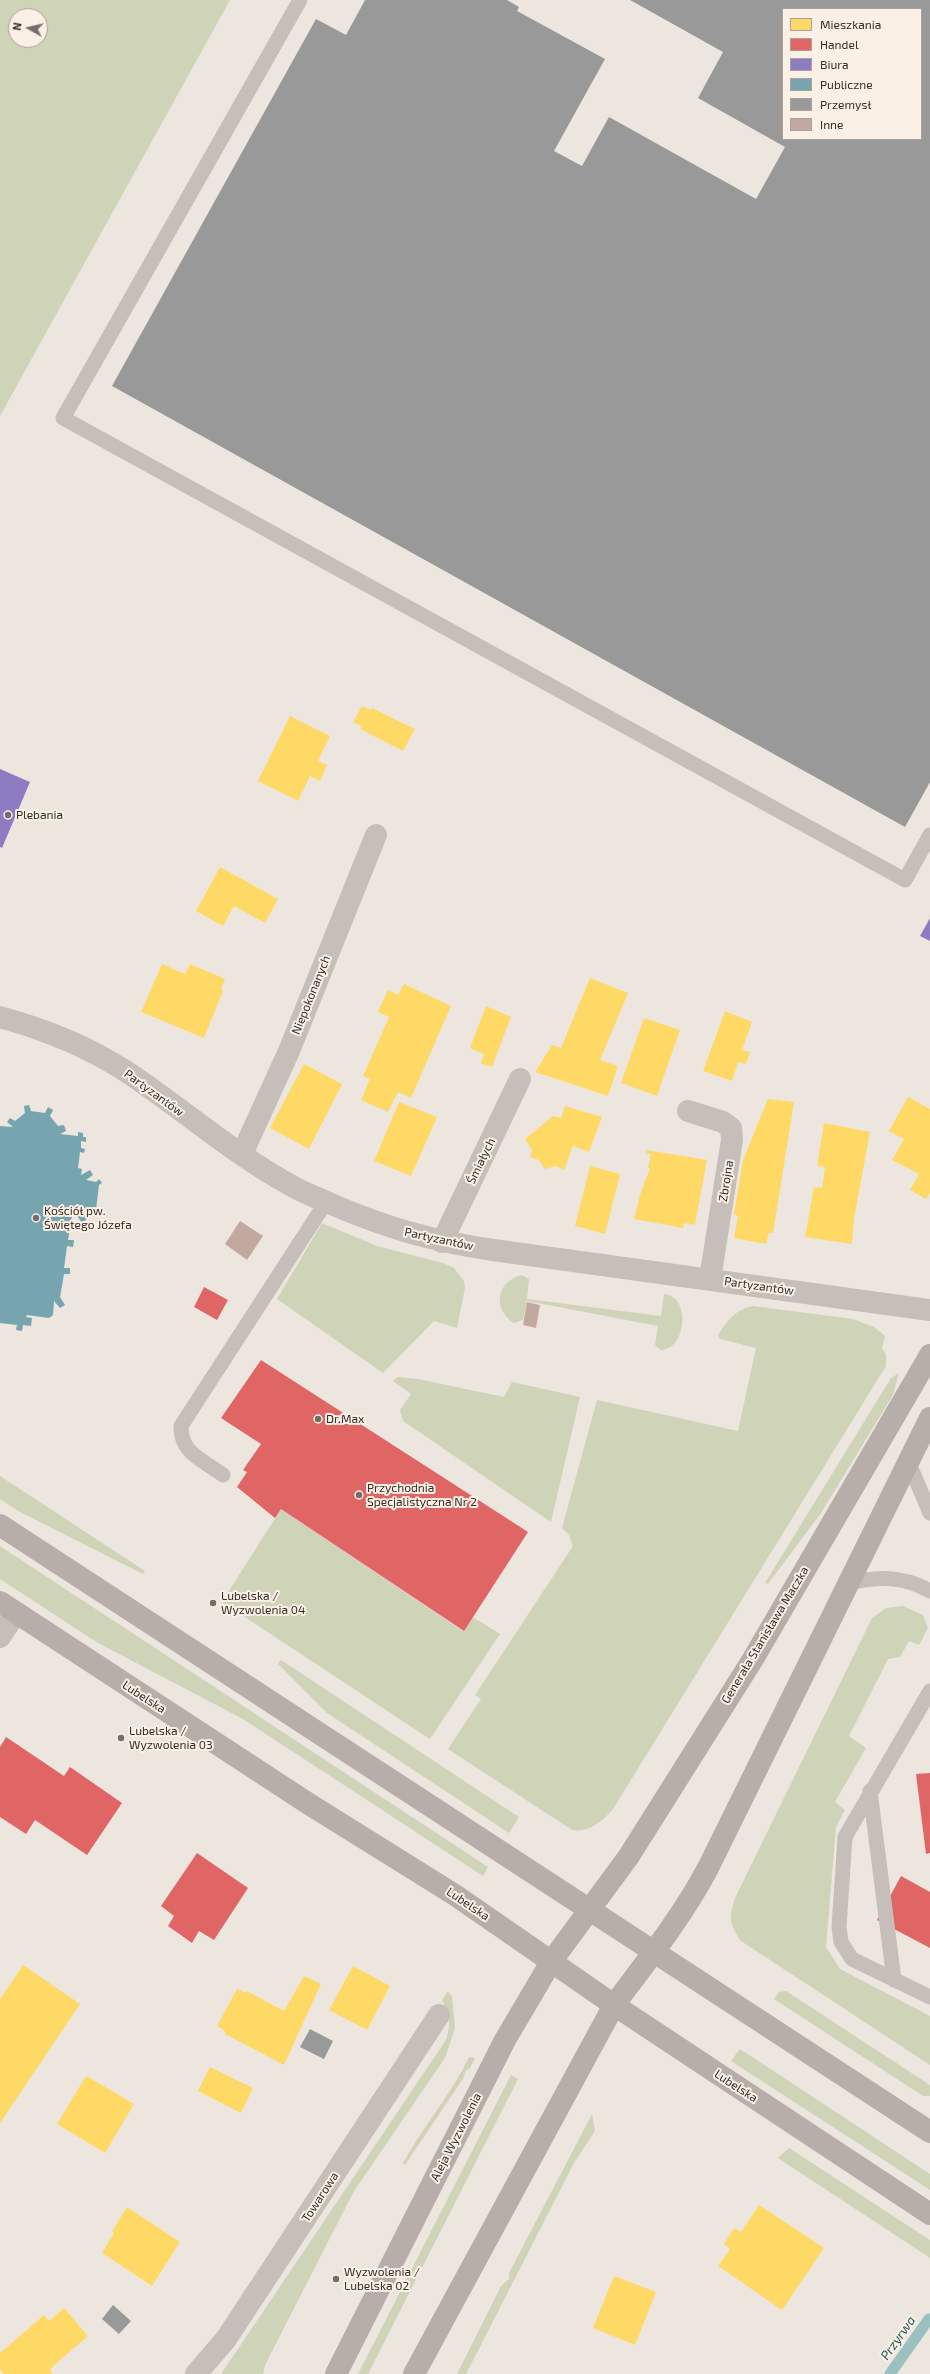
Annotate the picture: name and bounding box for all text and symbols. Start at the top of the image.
north arrow [8,8,48,48]
legend [782,8,922,140]
text: Mieszkania [820,17,881,31]
text: N [10,22,24,31]
text: Handel [820,37,858,51]
text: Biura [820,57,849,71]
text: Publiczne [820,77,873,91]
text: Przemysł [820,97,871,111]
text: Inne [820,117,844,131]
place label: Plebania [16,808,63,822]
marker: Plebania [3,810,13,820]
street label: Niepokonanych [289,953,333,1037]
street label: Partyzantów [121,1067,187,1119]
street label: Śmiałych [464,1136,498,1186]
street label: Zbrojna [716,1159,736,1203]
place label: Kościół pw. Świętego Józefa [44,1204,132,1232]
marker: Kościół pw. Świętego Józefa [31,1213,41,1223]
street label: Partyzantów [403,1225,475,1253]
street label: Partyzantów [723,1274,795,1298]
place label: Dr.Max [326,1412,364,1426]
marker: Dr.Max [313,1414,323,1424]
place label: Przychodnia Specjalistyczna Nr 2 [367,1481,477,1509]
marker: Przychodnia Specjalistyczna Nr 2 [354,1490,364,1500]
street label: Generała Stanisława Maczka [718,1564,812,1706]
place label: Lubelska / Wyzwolenia 04 [221,1589,305,1617]
marker: Lubelska / Wyzwolenia 04 [208,1598,218,1608]
street label: Lubelska [120,1678,168,1716]
place label: Lubelska / Wyzwolenia 03 [129,1724,213,1752]
marker: Lubelska / Wyzwolenia 03 [116,1733,126,1743]
street label: Lubelska [444,1884,492,1924]
street label: Lubelska [712,2067,760,2105]
street label: Aleja Wyzwolenia [428,2091,484,2183]
street label: Towarowa [299,2169,341,2225]
place label: Wyzwolenia / Lubelska 02 [344,2265,420,2293]
marker: Wyzwolenia / Lubelska 02 [331,2274,341,2284]
water label: Przyrwa [877,2313,919,2363]

